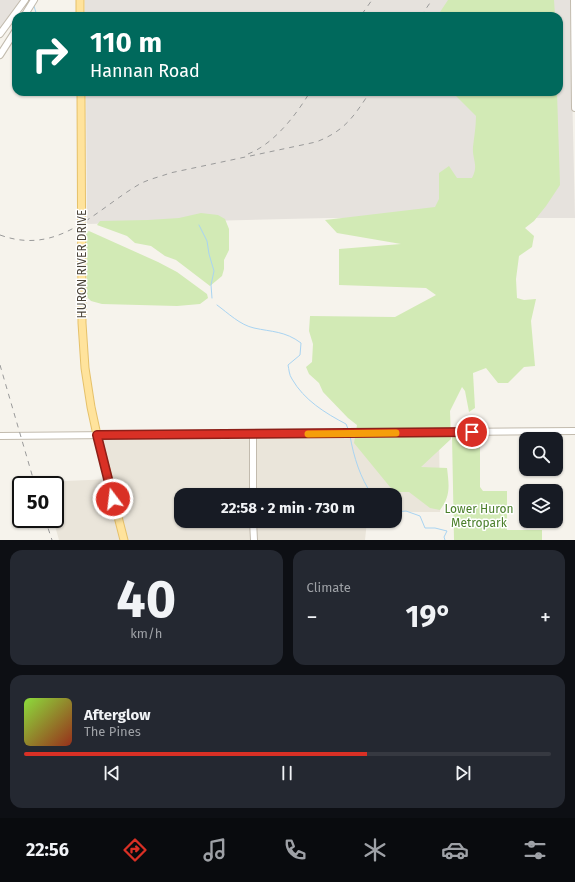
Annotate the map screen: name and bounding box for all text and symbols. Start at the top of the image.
text: 110 m [90,26,162,59]
icon: right [24,28,76,80]
text: Hannan Road [90,60,200,82]
street label: HURON RIVER DRIVE [75,210,89,318]
pin [455,415,489,449]
icon: arrive [461,421,483,443]
map controls [519,432,563,528]
button: search [519,432,563,476]
speed limit sign: 50 [12,476,64,528]
position arrow [92,478,134,520]
button: layers [519,484,563,528]
text: 22:58 · 2 min · 730 m [221,499,355,517]
park label: Lower Huron Metropark [444,502,514,530]
text: 40 [116,568,176,631]
text: Climate [307,580,351,595]
text: 19° [406,599,452,635]
text: − [307,604,318,631]
text: + [540,604,551,631]
text: km/h [130,626,162,641]
text: Afterglow [84,706,150,724]
text: The Pines [84,724,141,739]
icon: previous [101,762,123,784]
icon: pause [276,762,298,784]
icon: next [452,762,474,784]
icon: directions [121,836,149,864]
icon: music [201,836,229,864]
icon: phone [281,836,309,864]
icon: climate [361,836,389,864]
icon: car [441,836,469,864]
icon: filters [521,836,549,864]
text: 22:56 [26,839,69,861]

